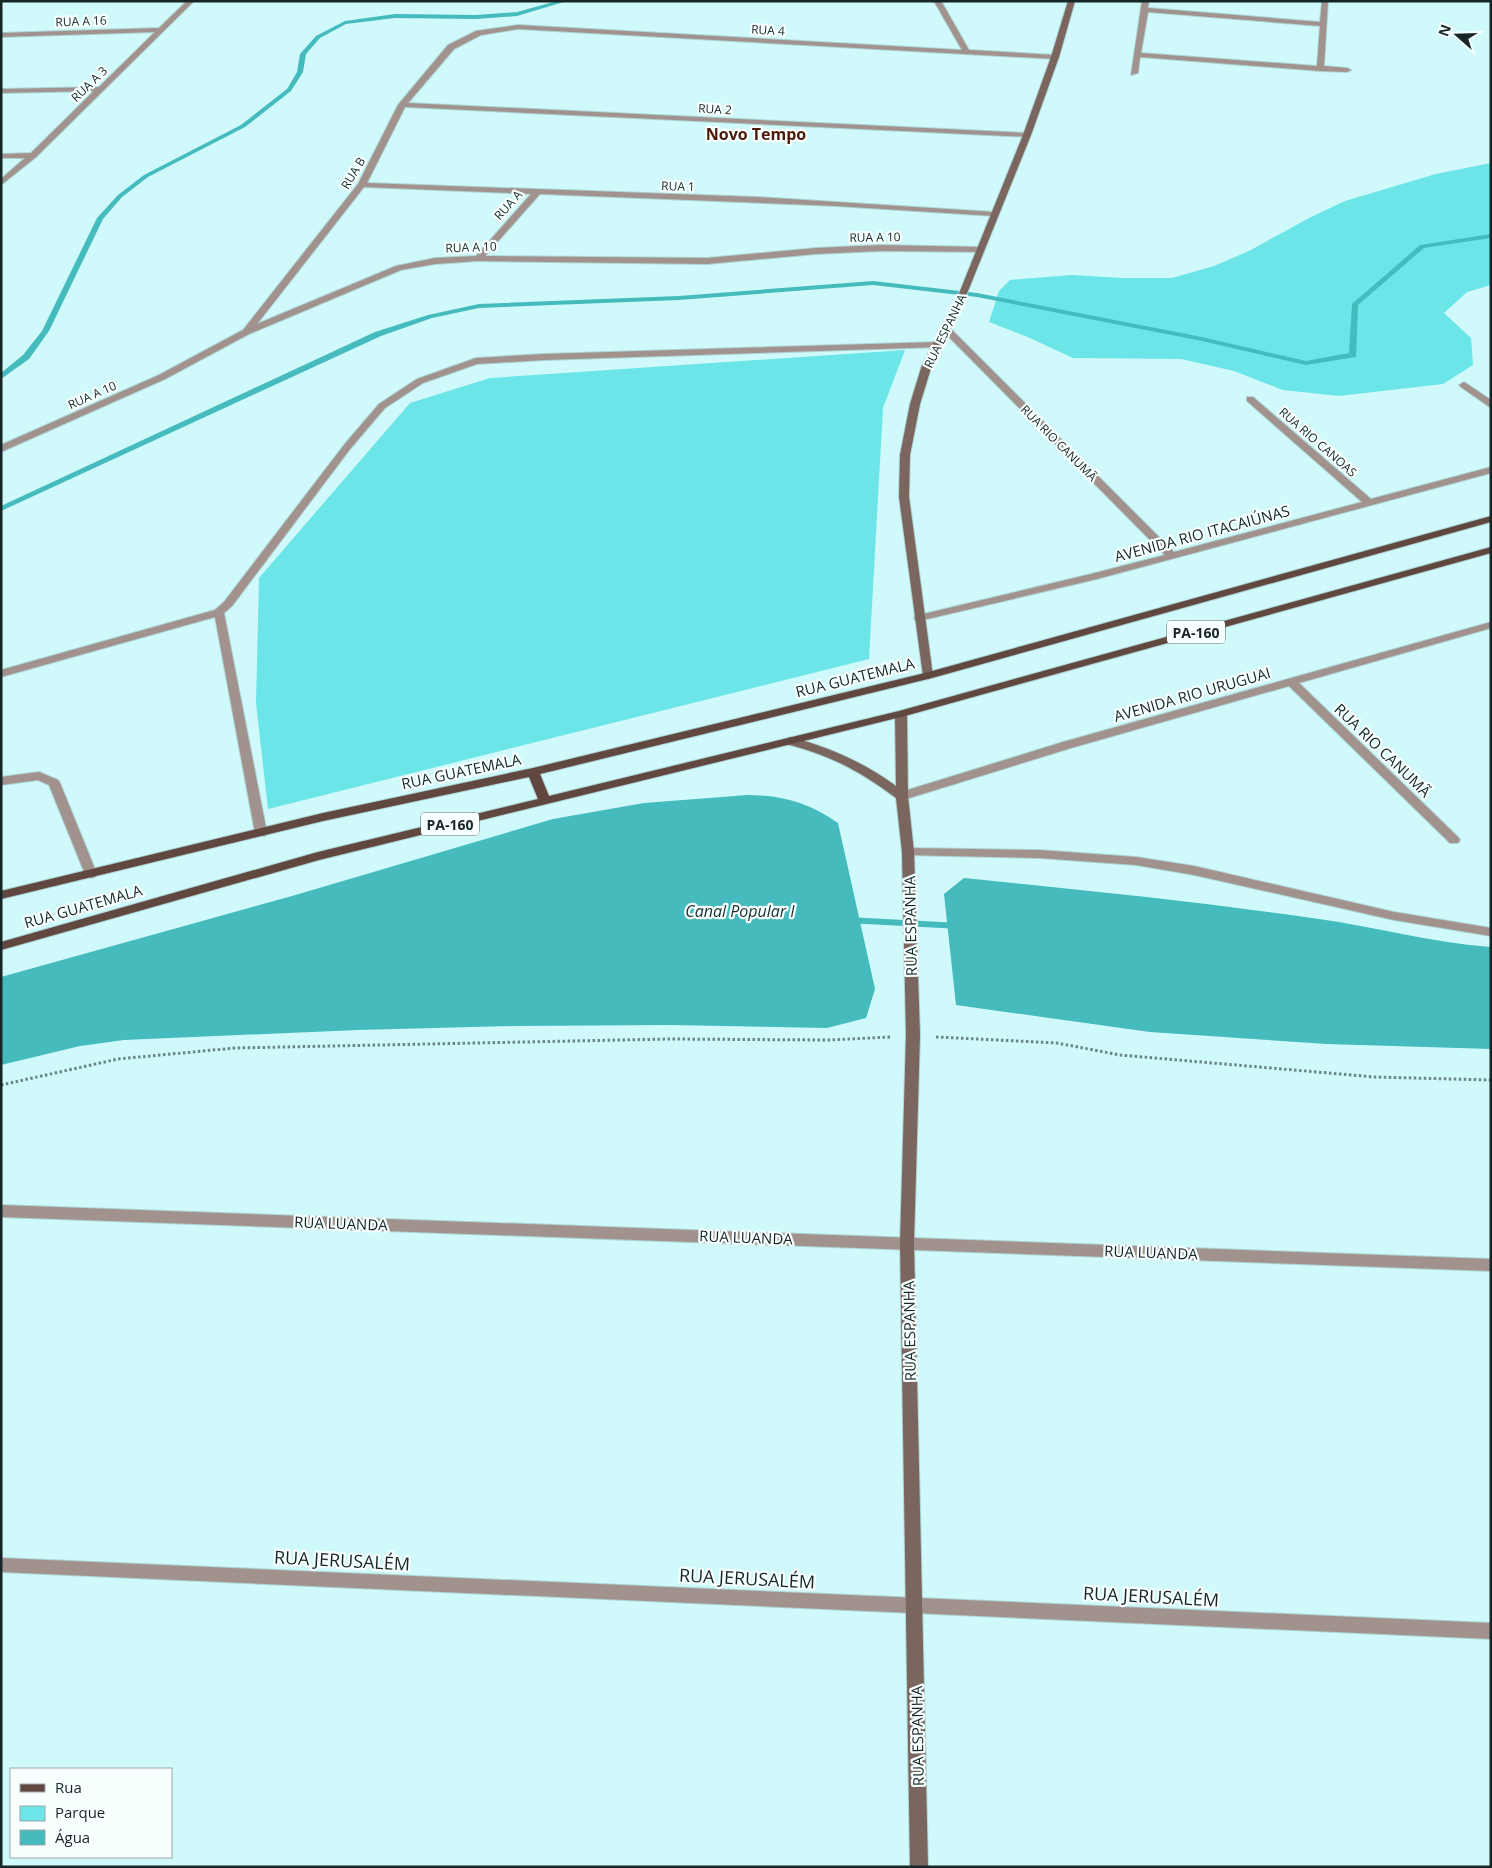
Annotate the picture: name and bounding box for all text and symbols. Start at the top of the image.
north arrow [1432,10,1482,60]
street label: RUA A 16 [55,12,107,30]
street label: RUA 4 [751,21,785,39]
text: N [1433,22,1455,39]
street label: RUA A 3 [67,62,111,106]
street label: RUA 2 [698,100,732,118]
district label: Novo Tempo [706,123,806,145]
street label: RUA B [337,154,369,192]
street label: RUA 1 [661,177,695,195]
street label: RUA A [490,186,526,223]
street label: RUA A 10 [849,228,901,246]
street label: RUA A 10 [445,238,497,256]
street label: RUA ESPANHA [920,291,970,371]
street label: RUA A 10 [65,377,119,413]
street label: RUA RIO CANUMÃ [1017,401,1101,485]
street label: RUA RIO CANOAS [1276,404,1360,480]
street label: AVENIDA RIO ITACAIÚNAS [1112,500,1292,566]
road number: PA-160 [1167,620,1225,644]
street label: RUA GUATEMALA [793,652,917,701]
street label: AVENIDA RIO URUGUAI [1111,662,1273,726]
street label: RUA RIO CANUMÃ [1330,699,1436,802]
street label: RUA GUATEMALA [399,748,523,793]
road number: PA-160 [421,812,479,836]
street label: RUA ESPANHA [899,875,921,976]
street label: RUA GUATEMALA [22,879,145,932]
water label: Canal Popular I [685,900,795,922]
street label: RUA LUANDA [294,1211,389,1235]
street label: RUA LUANDA [699,1225,794,1249]
street label: RUA LUANDA [1104,1240,1199,1264]
street label: RUA ESPANHA [898,1280,920,1381]
street label: RUA JERUSALÉM [273,1544,411,1576]
street label: RUA JERUSALÉM [678,1562,816,1594]
street label: RUA JERUSALÉM [1082,1580,1220,1612]
street label: RUA ESPANHA [906,1685,928,1786]
legend [10,1768,172,1858]
text: Rua [55,1777,82,1797]
text: Parque [55,1802,105,1822]
text: Água [55,1827,90,1847]

